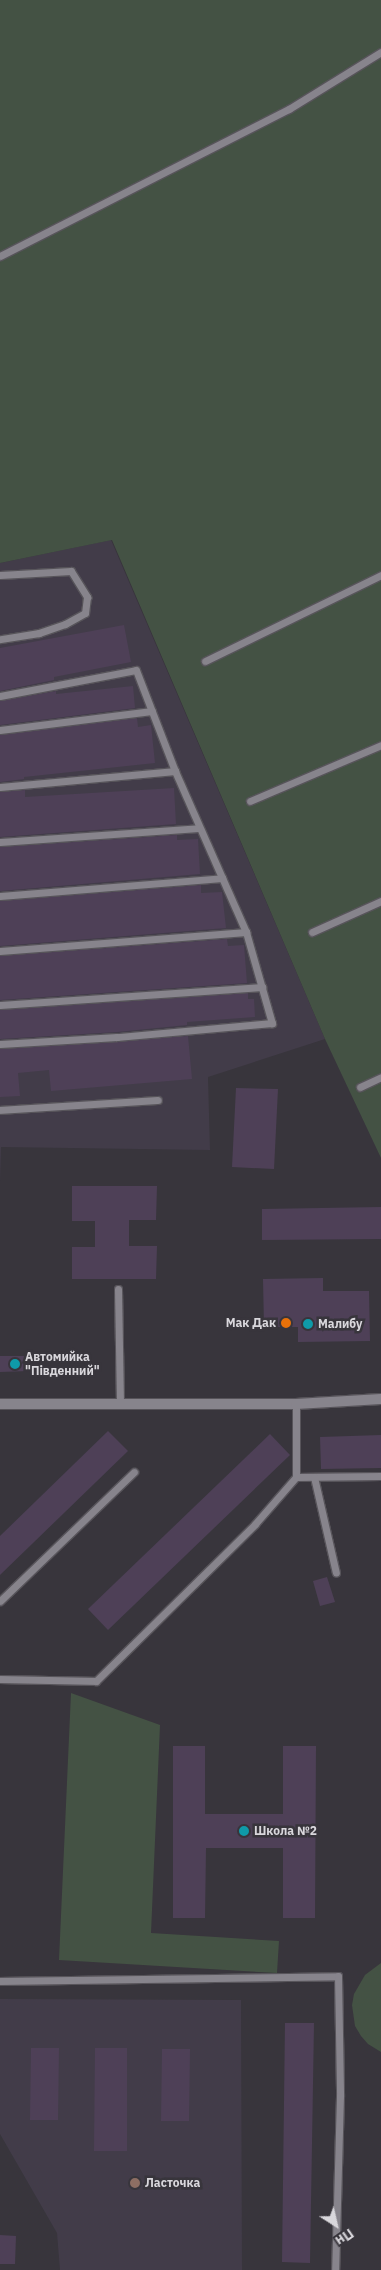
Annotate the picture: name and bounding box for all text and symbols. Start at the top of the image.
place label: Мак Дак [226,1316,276,1330]
marker: Мак Дак [280,1317,292,1329]
place label: Малибу [318,1317,362,1331]
marker: Малибу [302,1318,314,1330]
place label: Автомийка "Південний" [25,1350,100,1378]
marker: Автомийка "Південний" [9,1358,21,1370]
place label: Школа №2 [254,1824,317,1838]
marker: Школа №2 [238,1825,250,1837]
place label: Ласточка [145,2176,200,2190]
marker: Ласточка [129,2177,141,2189]
north arrow [311,2200,361,2250]
text: Пн [332,2225,357,2250]

